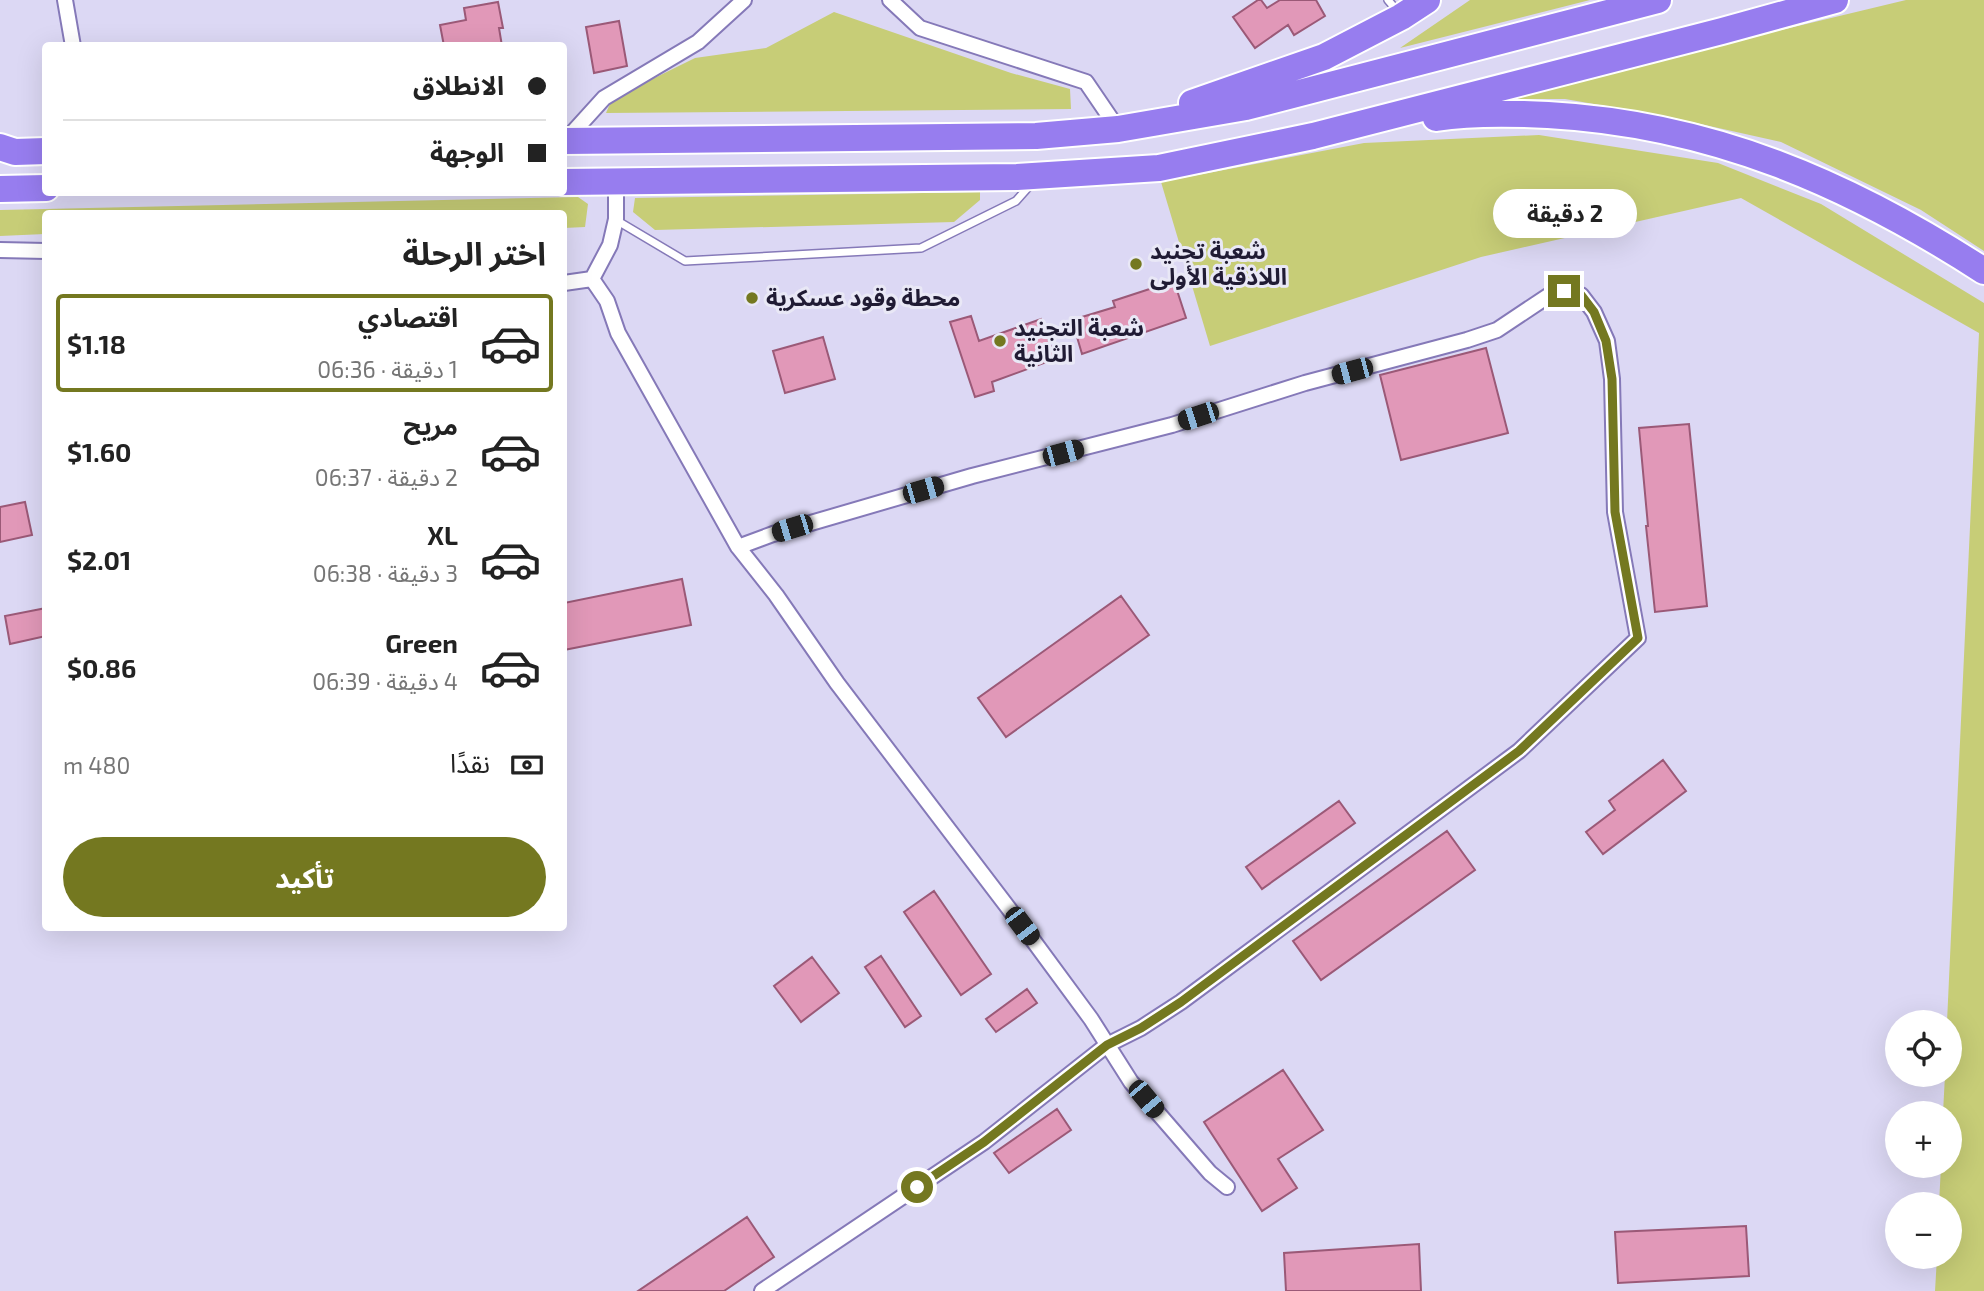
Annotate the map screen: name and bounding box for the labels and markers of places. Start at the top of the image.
place label: شعبة تجنيد اللاذقية الأولى [1150,236,1287,291]
marker: شعبة تجنيد اللاذقية الأولى [1128,256,1144,272]
place label: محطة وقود عسكرية [766,283,960,312]
marker: محطة وقود عسكرية [744,290,760,306]
place label: شعبة التجنيد الثانية [1014,313,1144,367]
marker: شعبة التجنيد الثانية [992,333,1008,349]

